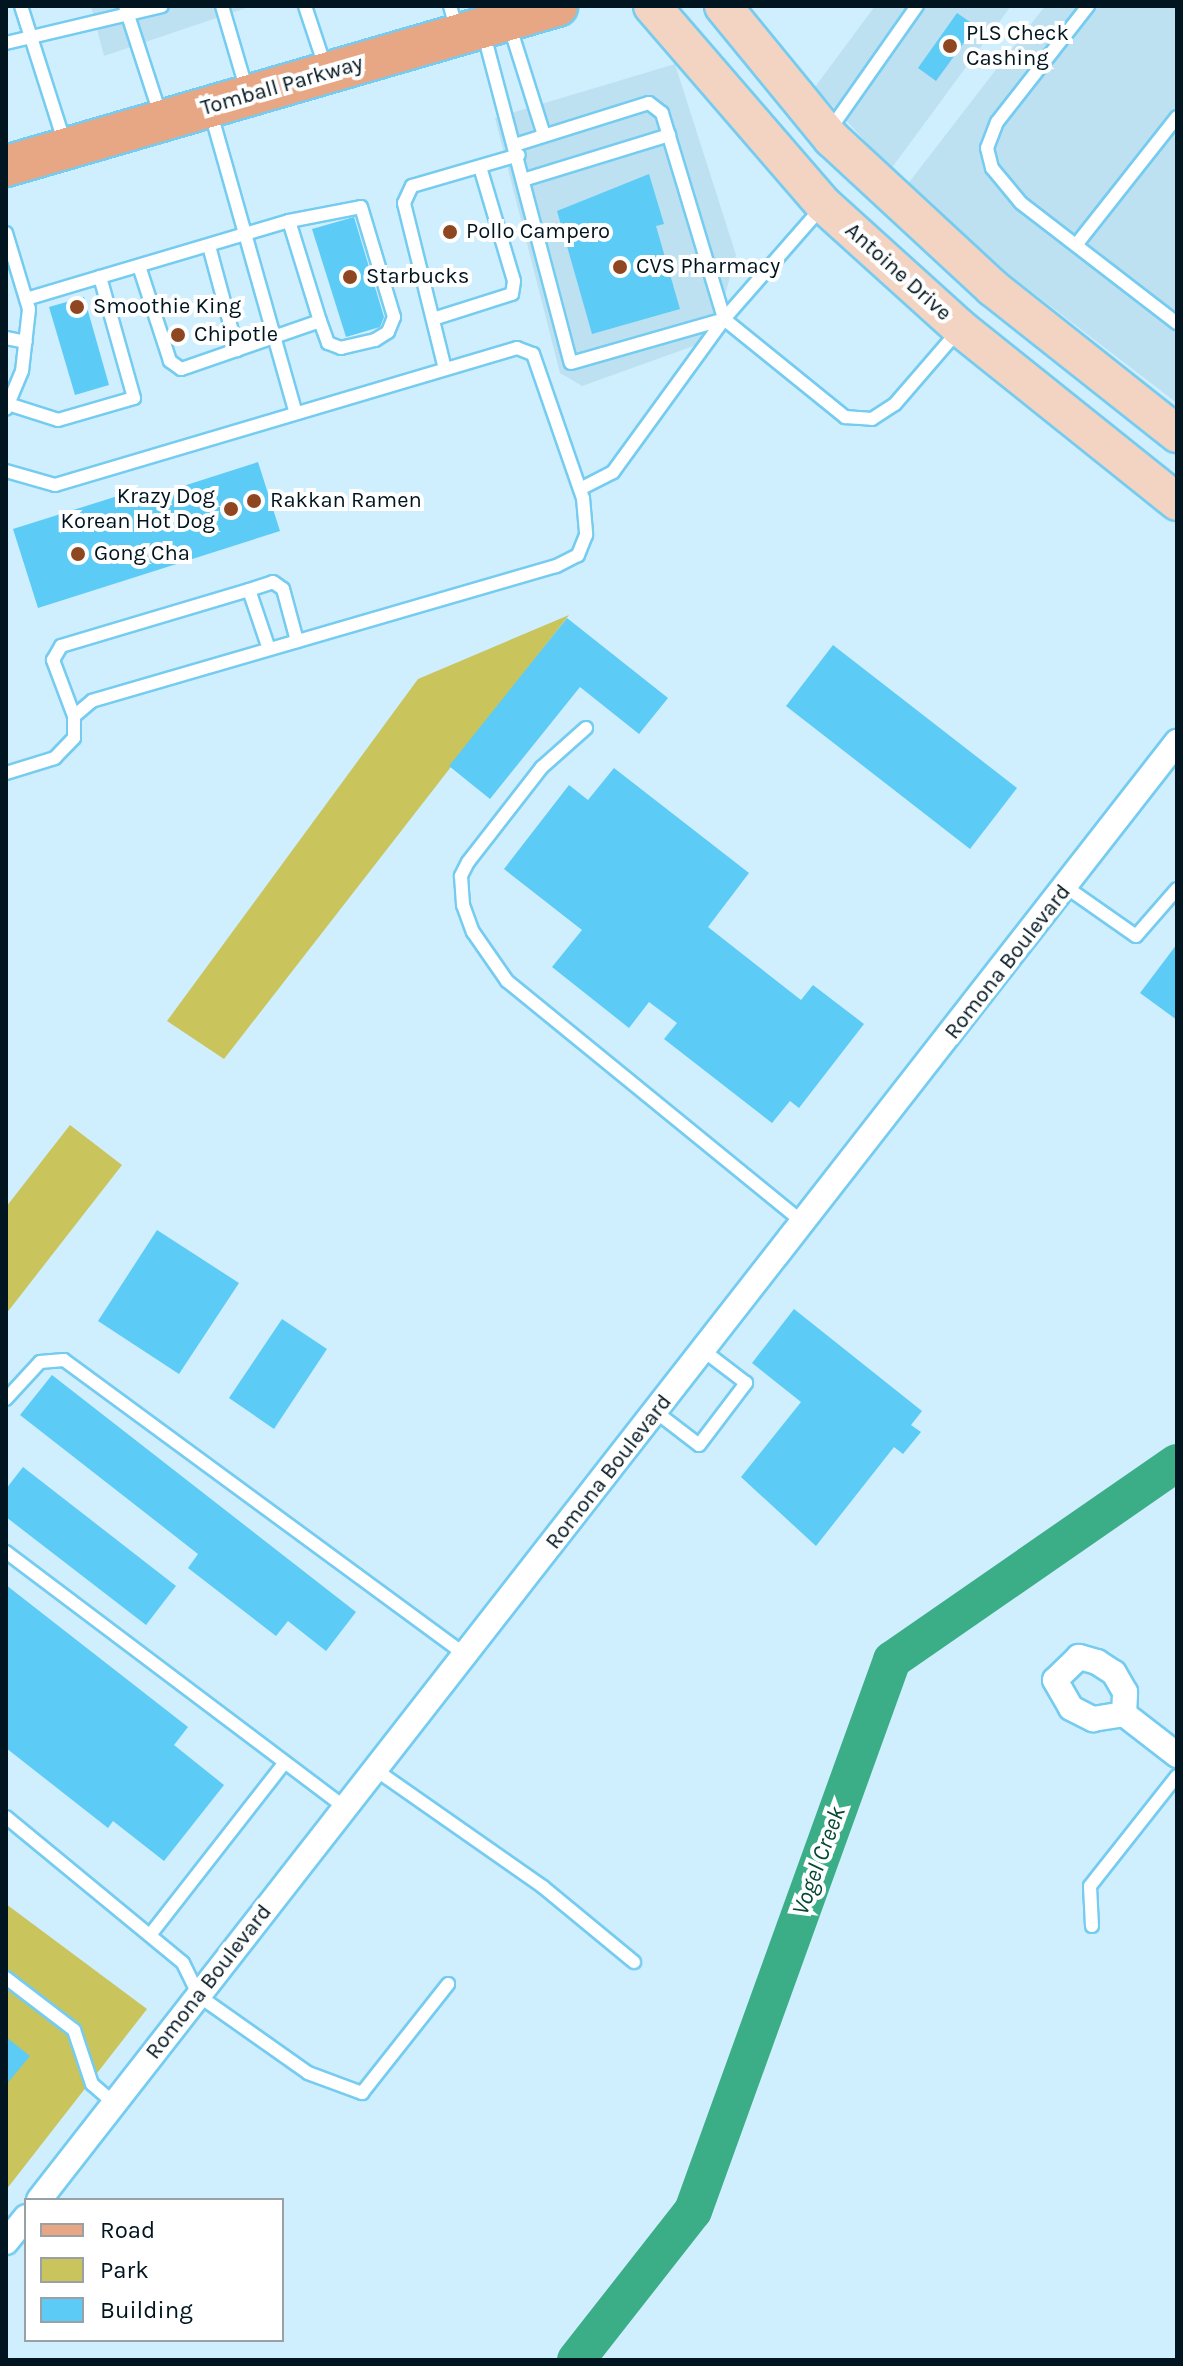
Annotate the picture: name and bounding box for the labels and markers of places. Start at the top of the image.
place label: PLS Check Cashing [966,20,1069,72]
marker: PLS Check Cashing [941,37,959,55]
place label: Pollo Campero [466,219,610,245]
marker: Pollo Campero [441,223,459,241]
place label: CVS Pharmacy [636,254,780,280]
marker: CVS Pharmacy [611,258,629,276]
place label: Starbucks [366,264,469,290]
marker: Starbucks [341,268,359,286]
place label: Smoothie King [93,294,241,320]
marker: Smoothie King [68,298,86,316]
place label: Chipotle [194,322,278,348]
marker: Chipotle [169,326,187,344]
place label: Krazy Dog Korean Hot Dog [61,483,215,534]
place label: Rakkan Ramen [270,488,422,514]
marker: Rakkan Ramen [245,492,263,510]
marker: Krazy Dog Korean Hot Dog [222,500,240,518]
place label: Gong Cha [94,541,190,567]
marker: Gong Cha [69,545,87,563]

